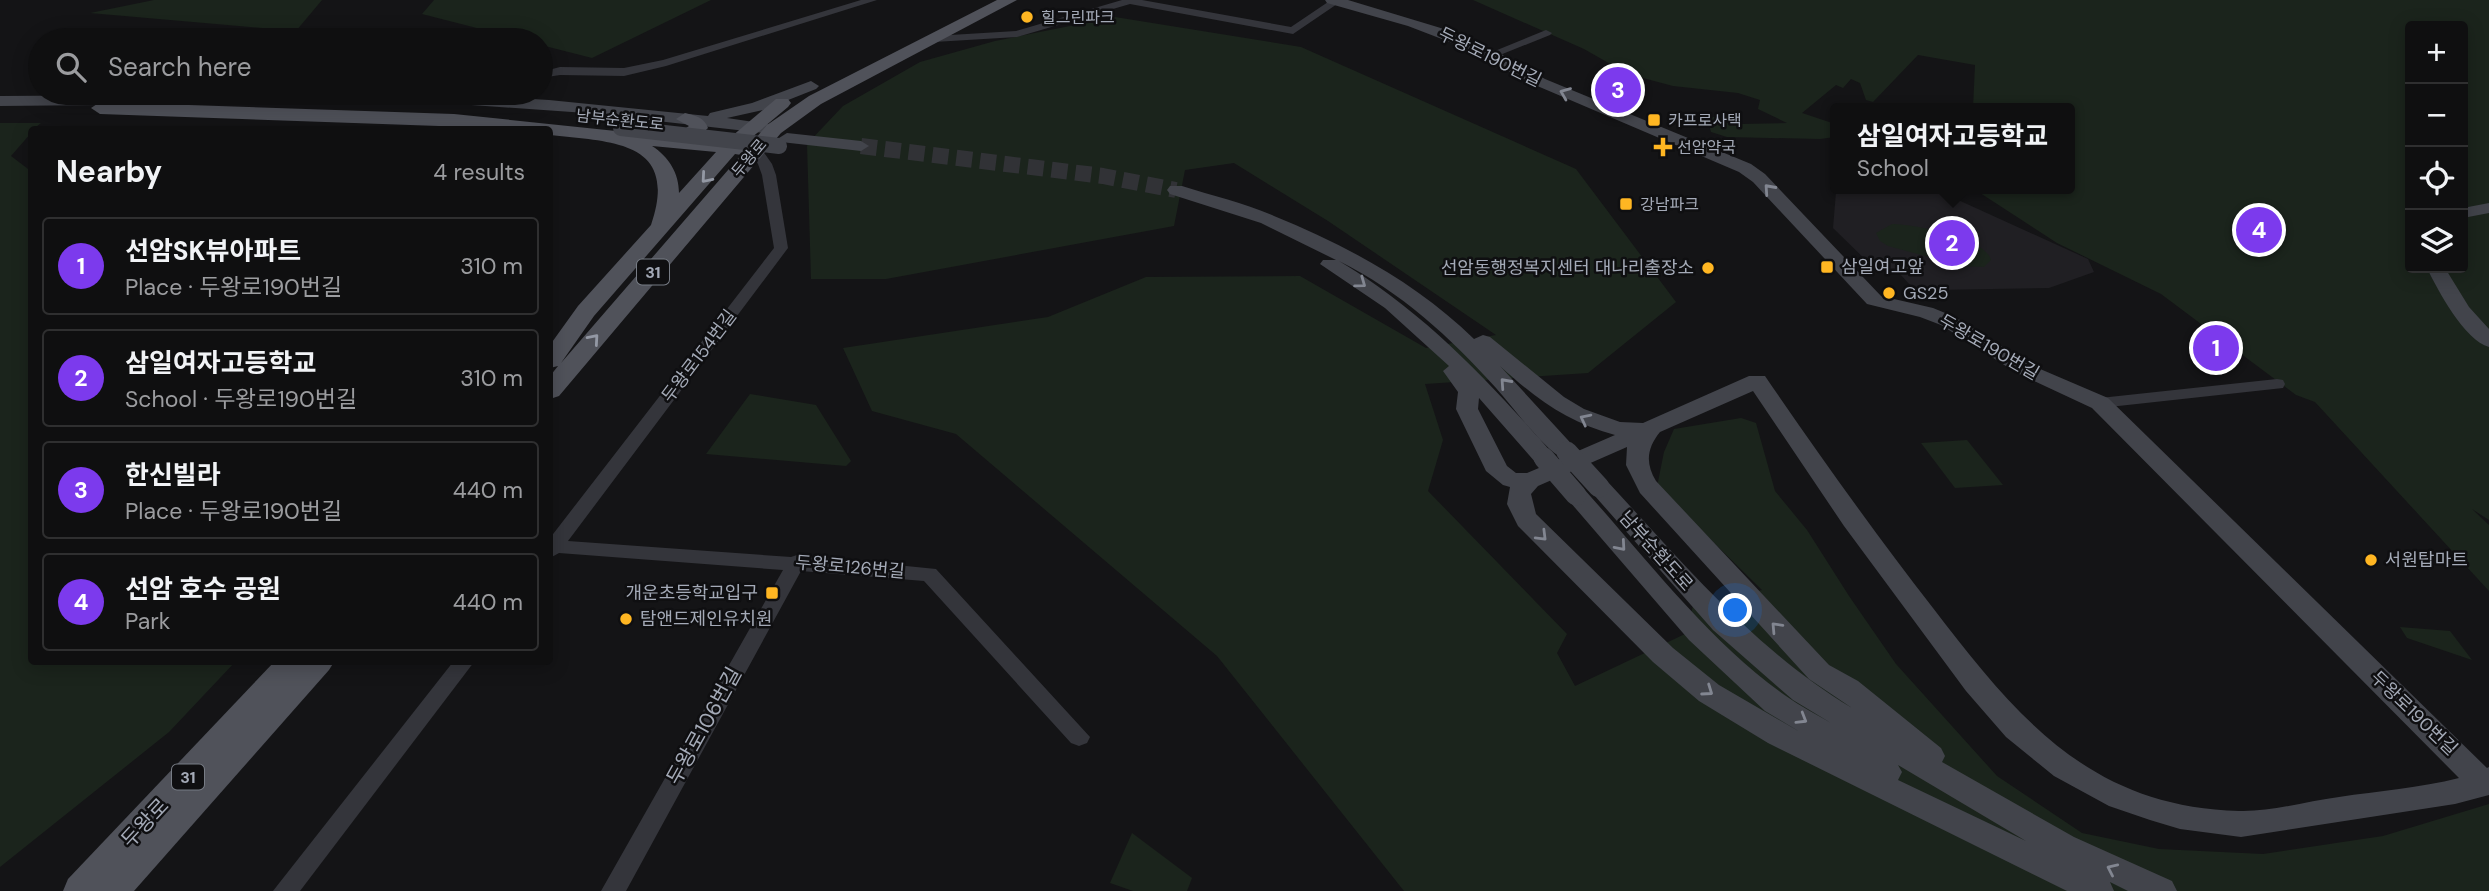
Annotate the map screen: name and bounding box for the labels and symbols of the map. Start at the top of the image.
place label: 힐그린파크 [1041,7,1115,28]
marker: 힐그린파크 [1019,9,1035,25]
street label: 두왕로190번길 [1434,22,1546,92]
pin: 3 [1595,64,1641,116]
one-way arrow [1559,87,1571,101]
street label: 남부순환도로 [575,105,665,135]
place label: 카프로사택 [1668,110,1742,131]
marker: 카프로사택 [1646,112,1662,128]
street label: 두왕로 [727,134,771,182]
place label: 선암약국 [1677,137,1736,158]
marker: 선암약국 [1655,139,1671,155]
one-way arrow [702,169,714,182]
one-way arrow [1765,184,1777,197]
place label: 강남파크 [1640,194,1699,215]
marker: 강남파크 [1618,196,1634,212]
pin: 4 [2236,204,2282,256]
pin: 2 [1929,217,1975,269]
place label: 삼일여고앞 [1841,255,1924,279]
place label: 선암동행정복지센터 대나리출장소 [1441,256,1694,280]
marker: 삼일여고앞 [1819,259,1835,275]
road number: 31 [637,260,669,284]
marker: 선암동행정복지센터 대나리출장소 [1700,260,1716,276]
one-way arrow [1353,275,1366,287]
place label: GS25 [1903,281,1948,305]
marker: GS25 [1881,285,1897,301]
street label: 두왕로154번길 [656,305,742,407]
street label: 두왕로190번길 [1934,309,2044,385]
pin: 1 [2193,322,2239,374]
one-way arrow [586,334,598,347]
one-way arrow [1501,378,1513,391]
one-way arrow [1580,414,1592,428]
street label: 남부순환도로 [1614,506,1698,596]
one-way arrow [1534,528,1547,541]
one-way arrow [1613,538,1625,551]
place label: 서원탑마트 [2385,548,2468,572]
street label: 두왕로126번길 [794,550,906,584]
marker: 서원탑마트 [2363,552,2379,568]
place label: 개운초등학교입구 [626,581,758,605]
marker: 개운초등학교입구 [764,585,780,601]
your location [1718,593,1752,627]
place label: 탐앤드제인유치원 [640,607,772,631]
marker: 탐앤드제인유치원 [618,611,634,627]
one-way arrow [1771,622,1784,635]
street label: 두왕로106번길 [660,662,748,790]
street label: 두왕로190번길 [2365,665,2463,761]
one-way arrow [1700,683,1713,695]
one-way arrow [1795,711,1808,724]
road number: 31 [172,764,204,790]
street label: 두왕로 [115,792,175,854]
one-way arrow [2107,863,2119,877]

